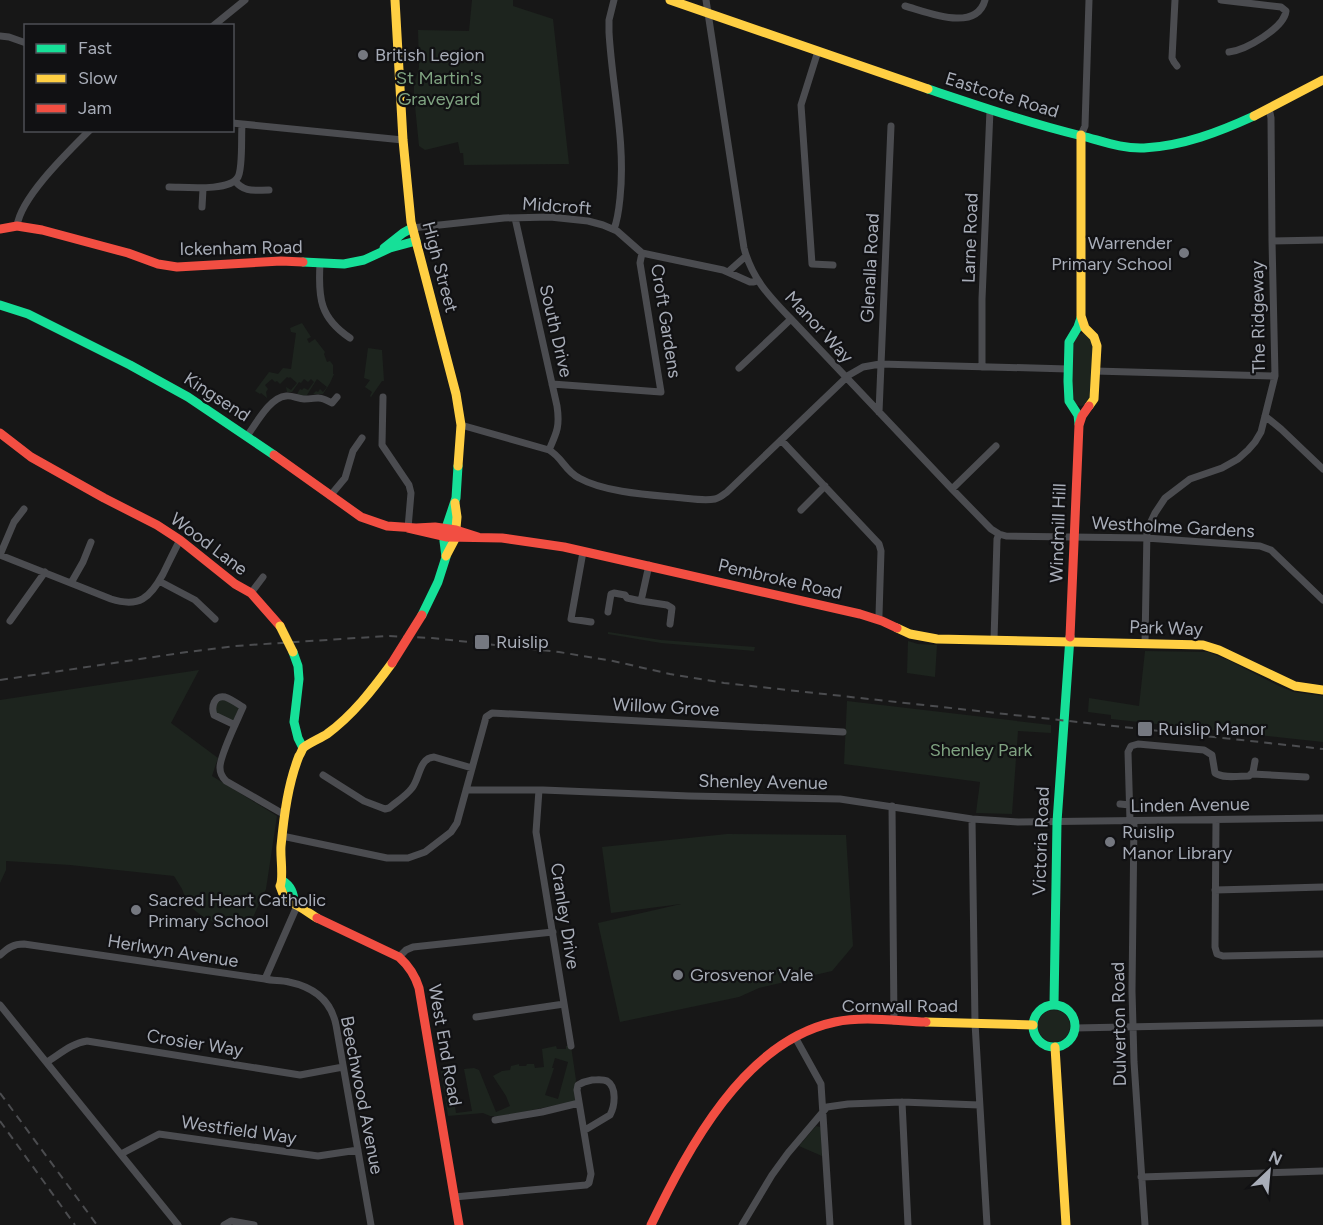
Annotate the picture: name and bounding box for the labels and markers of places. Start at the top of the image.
place label: British Legion [375,44,485,66]
marker: British Legion [356,48,370,62]
place label: Warrender Primary School [1051,232,1172,275]
marker: Warrender Primary School [1177,246,1191,260]
place label: Ruislip [496,631,549,653]
marker: Ruislip [473,633,491,651]
place label: Ruislip Manor [1158,718,1266,740]
marker: Ruislip Manor [1136,720,1154,738]
place label: Ruislip Manor Library [1122,821,1233,864]
marker: Ruislip Manor Library [1103,835,1117,849]
place label: Sacred Heart Catholic Primary School [148,889,326,932]
marker: Sacred Heart Catholic Primary School [129,903,143,917]
place label: Grosvenor Vale [690,964,813,986]
marker: Grosvenor Vale [671,968,685,982]

